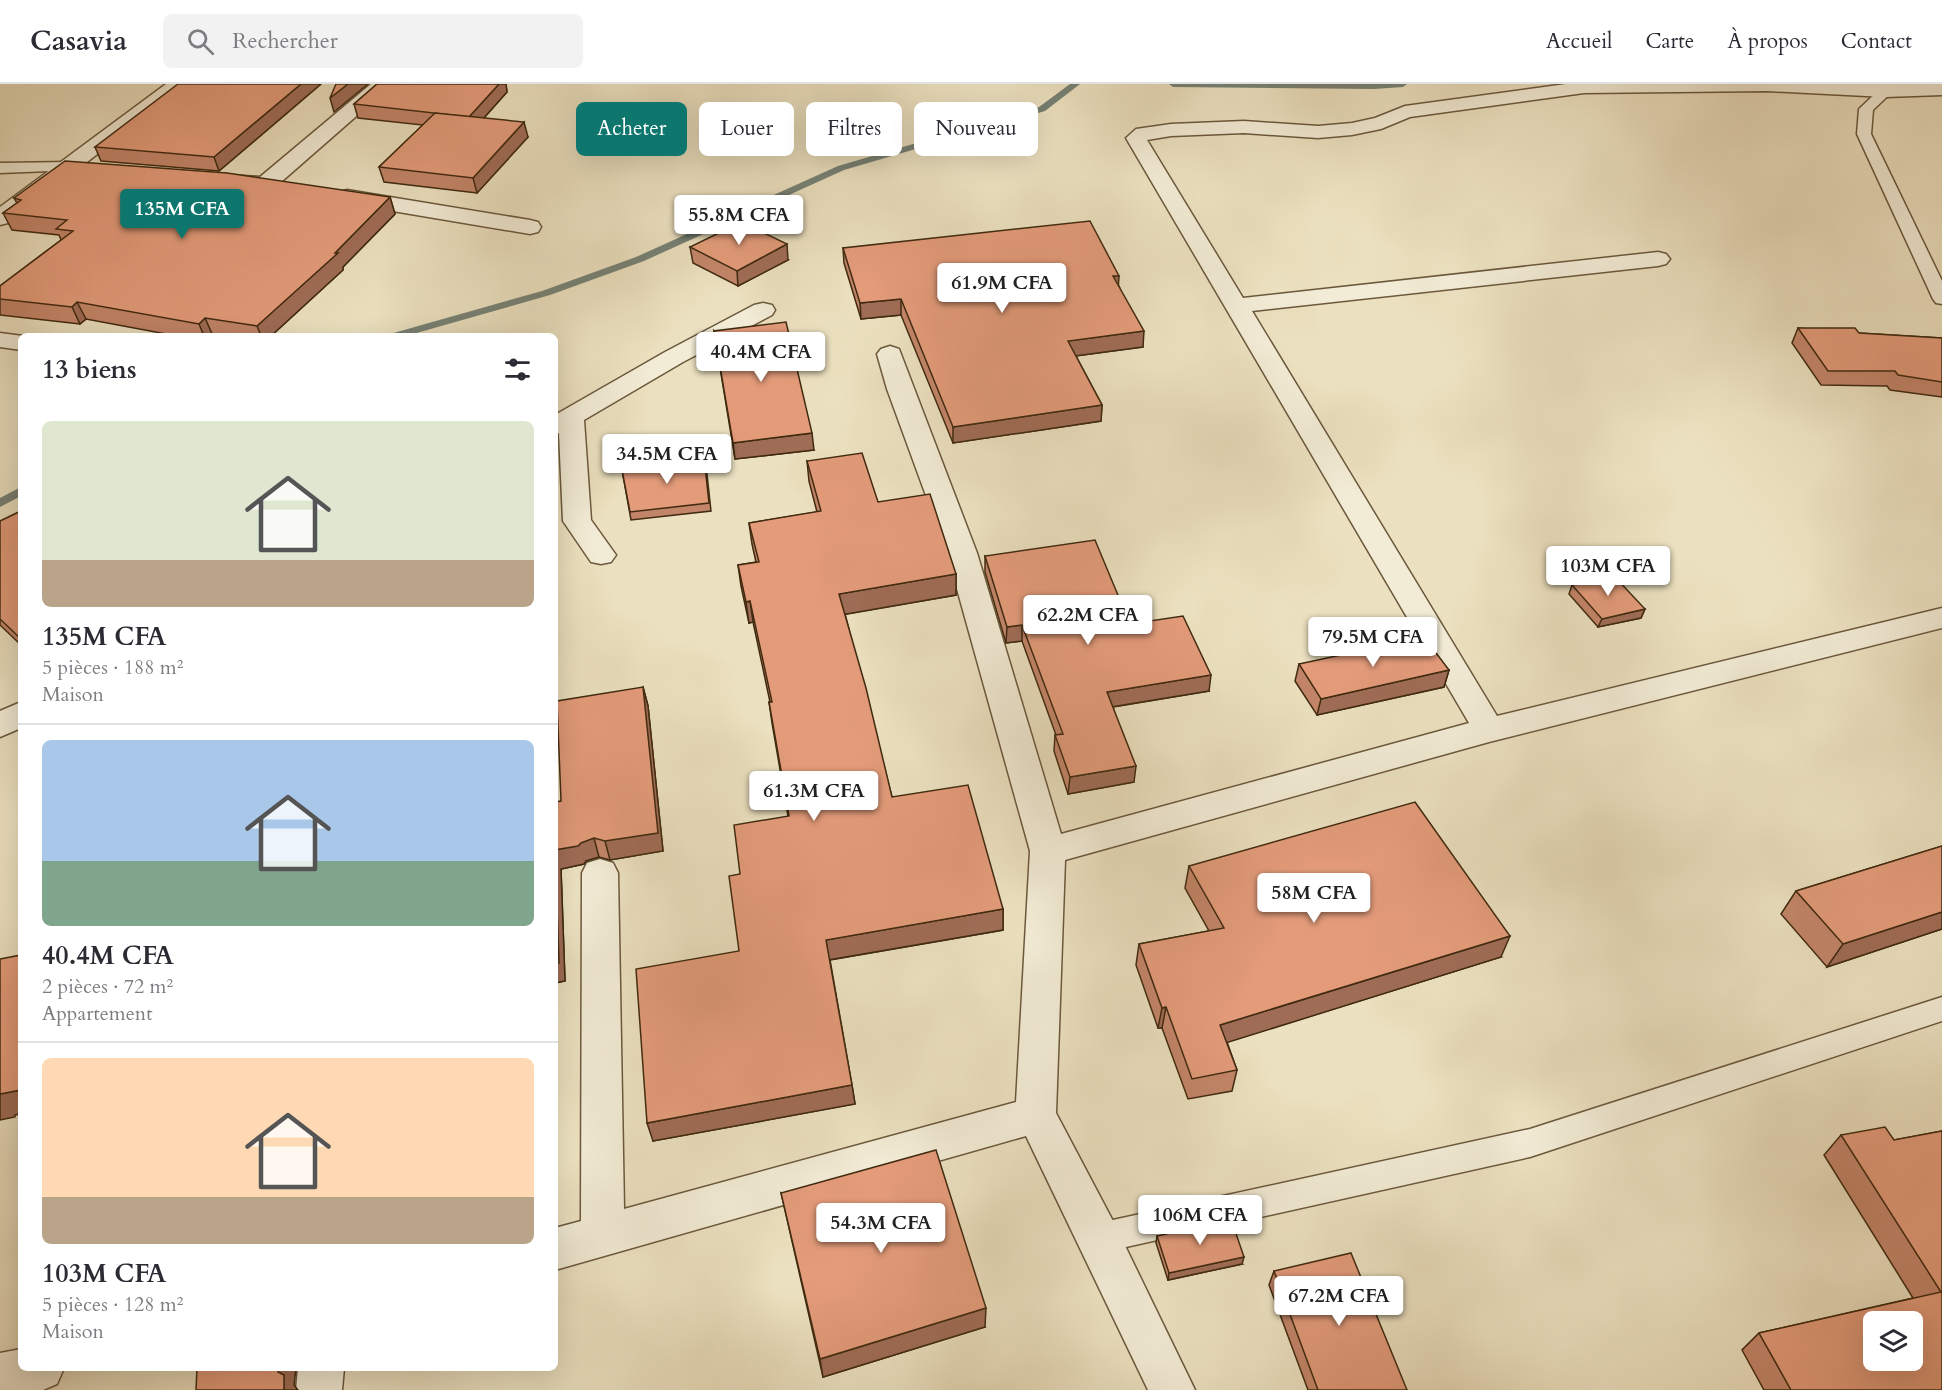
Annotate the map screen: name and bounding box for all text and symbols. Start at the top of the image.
search box [163,14,583,68]
text: Casavia [30,22,127,60]
icon: search [184,25,217,58]
text: Rechercher [232,26,338,56]
text: Accueil [1546,27,1612,56]
text: Carte [1645,27,1694,56]
text: À propos [1727,27,1808,56]
text: Contact [1841,27,1912,56]
chip: Acheter [576,102,687,156]
chip: Louer [699,102,794,156]
chip: Filtres [806,102,902,156]
chip: Nouveau [914,102,1038,156]
pin: 135M CFA [120,189,244,240]
text: 135M CFA [134,195,230,222]
pin: 55.8M CFA [670,195,808,246]
text: 55.8M CFA [688,201,790,228]
pin: 61.9M CFA [933,263,1071,314]
text: 61.9M CFA [951,269,1053,296]
pin: 40.4M CFA [692,332,830,383]
text: 40.4M CFA [710,338,812,365]
text: 13 biens [42,352,137,387]
icon: filters [501,353,534,386]
pin: 34.5M CFA [598,434,736,485]
text: 34.5M CFA [616,440,718,467]
icon: home [234,460,342,568]
pin: 103M CFA [1546,546,1670,597]
text: 103M CFA [1560,552,1656,579]
pin: 62.2M CFA [1019,595,1157,646]
text: 62.2M CFA [1037,601,1139,628]
pin: 79.5M CFA [1304,617,1442,668]
text: 135M CFA [42,619,166,654]
text: 79.5M CFA [1322,623,1424,650]
text: 5 pièces · 188 m² [42,654,183,681]
text: Maison [42,681,104,708]
pin: 61.3M CFA [745,771,883,822]
text: 61.3M CFA [763,777,865,804]
icon: home [234,779,342,887]
pin: 58M CFA [1259,873,1369,924]
text: 58M CFA [1271,879,1357,906]
text: 40.4M CFA [42,938,174,973]
text: 2 pièces · 72 m² [42,973,173,1000]
text: Appartement [42,1000,153,1027]
icon: home [234,1097,342,1205]
pin: 106M CFA [1138,1195,1262,1246]
text: 106M CFA [1152,1201,1248,1228]
pin: 54.3M CFA [812,1203,950,1254]
text: 54.3M CFA [830,1209,932,1236]
text: 103M CFA [42,1256,166,1291]
pin: 67.2M CFA [1270,1276,1408,1327]
text: 67.2M CFA [1288,1282,1390,1309]
text: 5 pièces · 128 m² [42,1291,183,1318]
map controls [1863,1311,1923,1371]
button: layers [1863,1311,1923,1371]
text: Maison [42,1318,104,1345]

